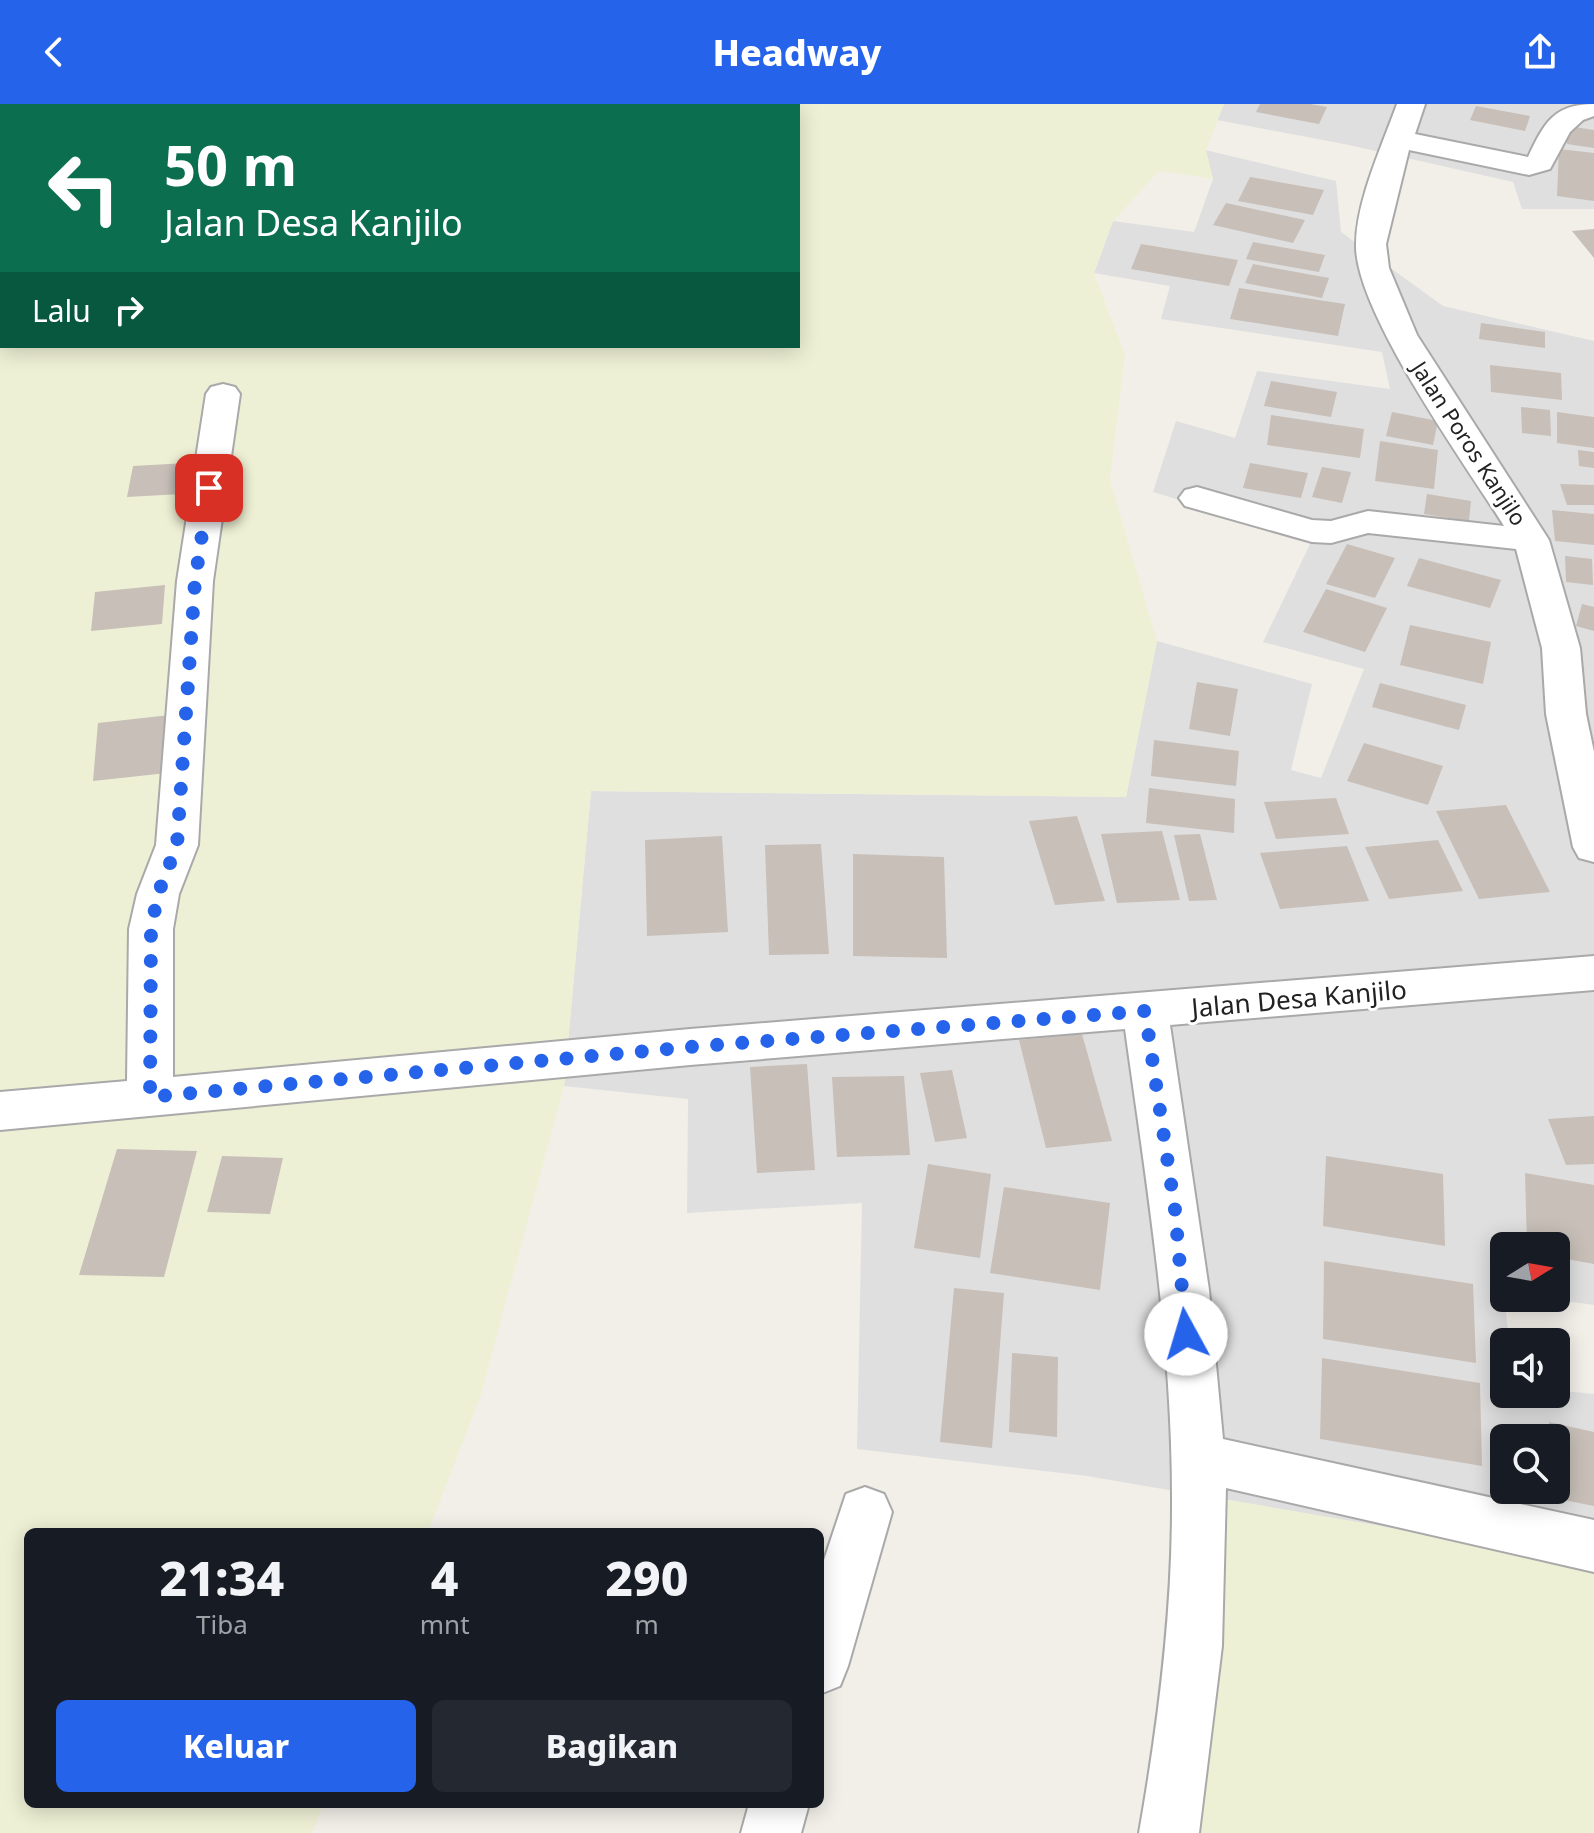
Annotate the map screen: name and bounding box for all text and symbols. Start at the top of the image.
text: Headway [712,28,882,77]
icon: back [32,30,76,74]
icon: share [1518,30,1562,74]
text: 50 m [164,126,297,202]
icon: left [32,136,136,240]
text: Jalan Desa Kanjilo [164,198,463,247]
icon: right [107,288,151,332]
text: Lalu [32,290,91,331]
street label: Jalan Poros Kanjilo [1404,353,1534,531]
pin [175,454,243,522]
icon: arrive [187,466,231,510]
street label: Jalan Desa Kanjilo [1187,971,1408,1026]
north arrow [1490,1232,1570,1312]
map controls [1490,1232,1570,1504]
position arrow [1144,1292,1228,1376]
button: sound [1490,1328,1570,1408]
button: search [1490,1424,1570,1504]
text: 21:34 [160,1545,284,1610]
text: 4 [431,1545,459,1610]
text: 290 [605,1545,688,1610]
text: Tiba [196,1606,248,1642]
text: mnt [420,1606,470,1642]
text: m [635,1606,659,1642]
button: Keluar [56,1700,416,1792]
button: Bagikan [432,1700,792,1792]

